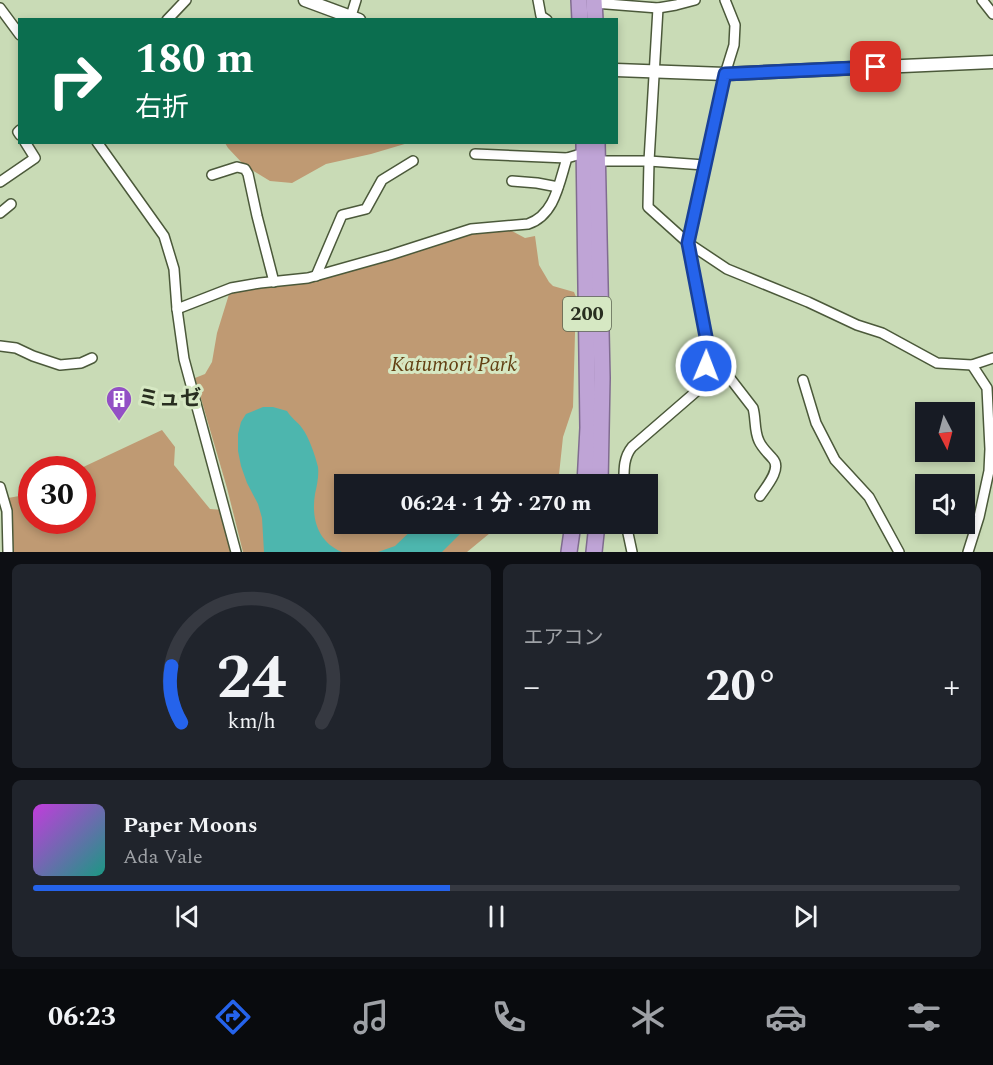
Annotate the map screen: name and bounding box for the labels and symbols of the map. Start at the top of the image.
pin [850,41,901,92]
road number: 200 [563,297,611,331]
position arrow [674,334,738,398]
park label: Katumori Park [391,349,517,381]
place label: ミュゼ [138,383,201,415]
building icon: ミュゼ [104,384,134,422]
north arrow [915,402,975,462]
speed limit sign: 30 [18,456,96,534]

